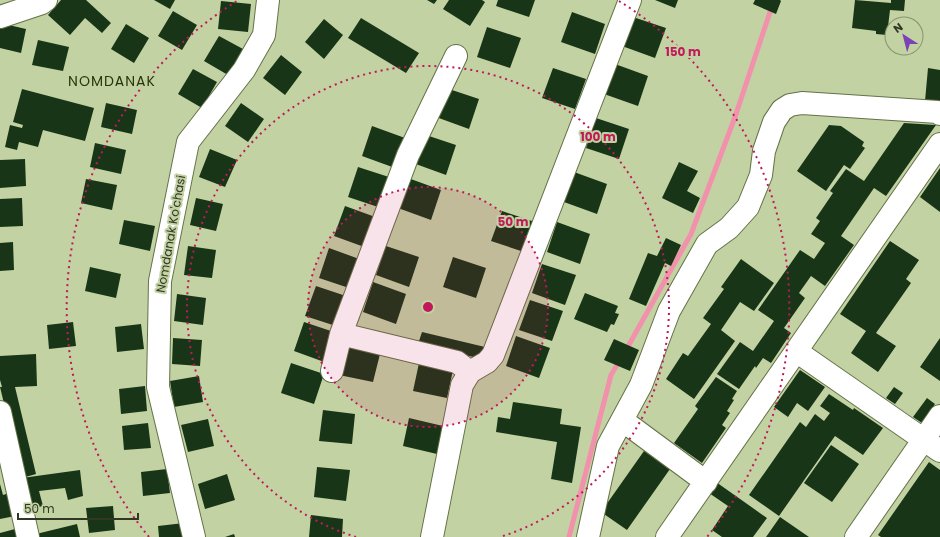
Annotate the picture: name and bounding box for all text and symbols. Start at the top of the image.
north arrow [884,16,924,56]
text: N [890,19,906,37]
text: 150 m [665,43,701,60]
district label: NOMDANAK [68,71,156,91]
text: 100 m [580,128,616,145]
street label: Nomdanak Ko'chasi [152,174,189,294]
text: 50 m [498,213,529,230]
centre of rings [421,300,435,314]
scale bar [18,495,138,521]
text: 50 m [24,500,55,517]

